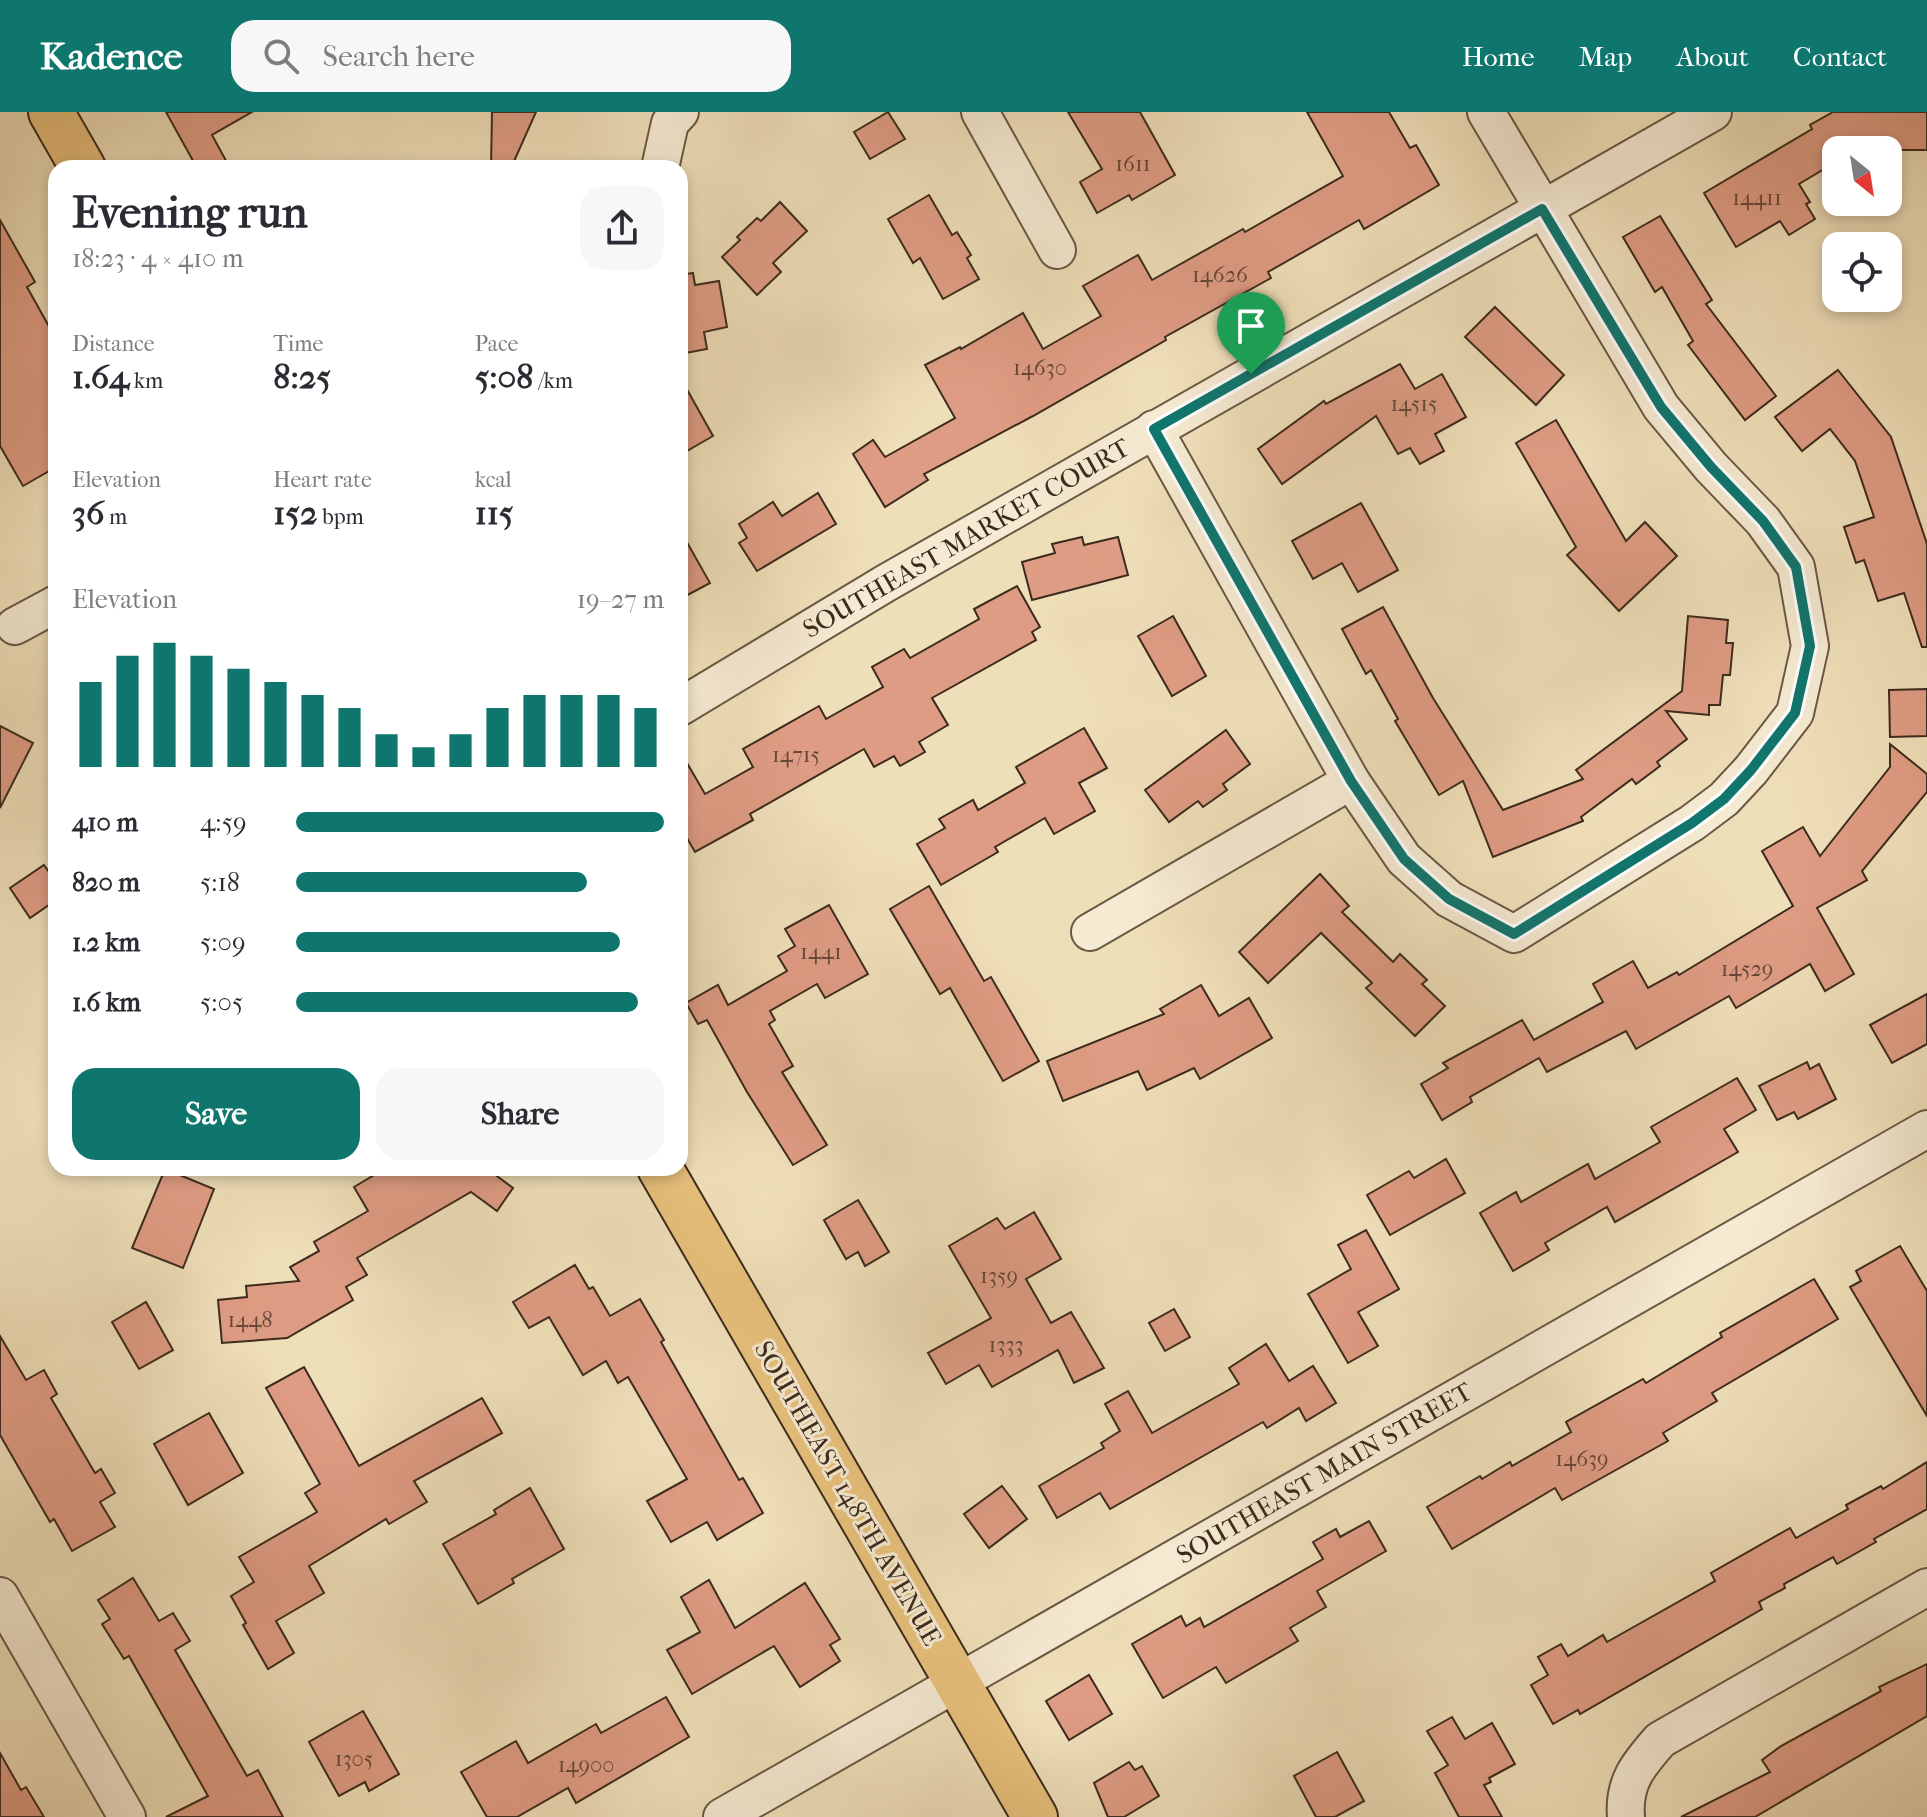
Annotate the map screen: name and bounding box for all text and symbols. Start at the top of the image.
search box [231,20,791,92]
text: Kadence [40,34,183,79]
icon: search [259,34,303,78]
text: Search here [323,39,475,74]
text: Home [1462,40,1535,73]
text: Map [1579,40,1632,73]
text: About [1676,40,1749,73]
text: Contact [1793,40,1887,73]
north arrow [1822,136,1902,216]
map controls [1822,136,1902,312]
house number: 1611 [1115,151,1151,177]
house number: 14411 [1732,185,1782,211]
button: share [580,186,664,270]
text: Evening run [72,187,307,238]
button: locate [1822,232,1902,312]
text: 18:23 · 4 × 410 m [72,243,244,274]
house number: 14626 [1192,262,1248,288]
pin [1217,292,1285,374]
icon: arrive [1229,304,1273,348]
text: Distance [72,331,155,357]
text: Time [273,331,323,357]
text: Pace [475,331,518,357]
house number: 14630 [1013,355,1067,381]
text: 1.64 [72,357,129,397]
text: 8:25 [273,357,331,397]
text: 5:08 [475,357,533,397]
text: km [129,368,163,394]
text: /km [533,368,573,394]
house number: 14515 [1390,391,1438,417]
street label: SOUTHEAST MARKET COURT [797,432,1135,645]
text: Elevation [72,467,161,493]
text: Heart rate [273,467,372,493]
text: kcal [475,467,512,493]
text: 36 [72,493,104,533]
text: 152 [273,493,318,533]
text: 115 [475,493,514,533]
text: m [104,504,127,530]
text: bpm [318,504,364,530]
text: Elevation [72,584,177,615]
text: 19–27 m [577,584,664,615]
house number: 14715 [772,742,820,768]
text: 410 m [72,807,138,838]
text: 4:59 [200,807,247,838]
text: 820 m [72,867,140,898]
text: 5:18 [200,867,240,898]
text: 1.2 km [72,927,140,958]
text: 5:09 [200,927,246,958]
house number: 1441 [800,939,842,965]
house number: 14529 [1721,956,1773,982]
text: 1.6 km [72,987,141,1018]
text: 5:05 [200,987,243,1018]
button: Save [72,1068,360,1160]
button: Share [376,1068,664,1160]
house number: 1359 [980,1263,1018,1289]
house number: 1448 [228,1307,273,1333]
house number: 1333 [989,1332,1023,1358]
street label: SOUTHEAST 148TH AVENUE [748,1336,948,1651]
street label: SOUTHEAST MAIN STREET [1171,1376,1478,1571]
house number: 14639 [1555,1446,1609,1472]
house number: 1305 [335,1746,373,1772]
house number: 14900 [558,1752,614,1778]

